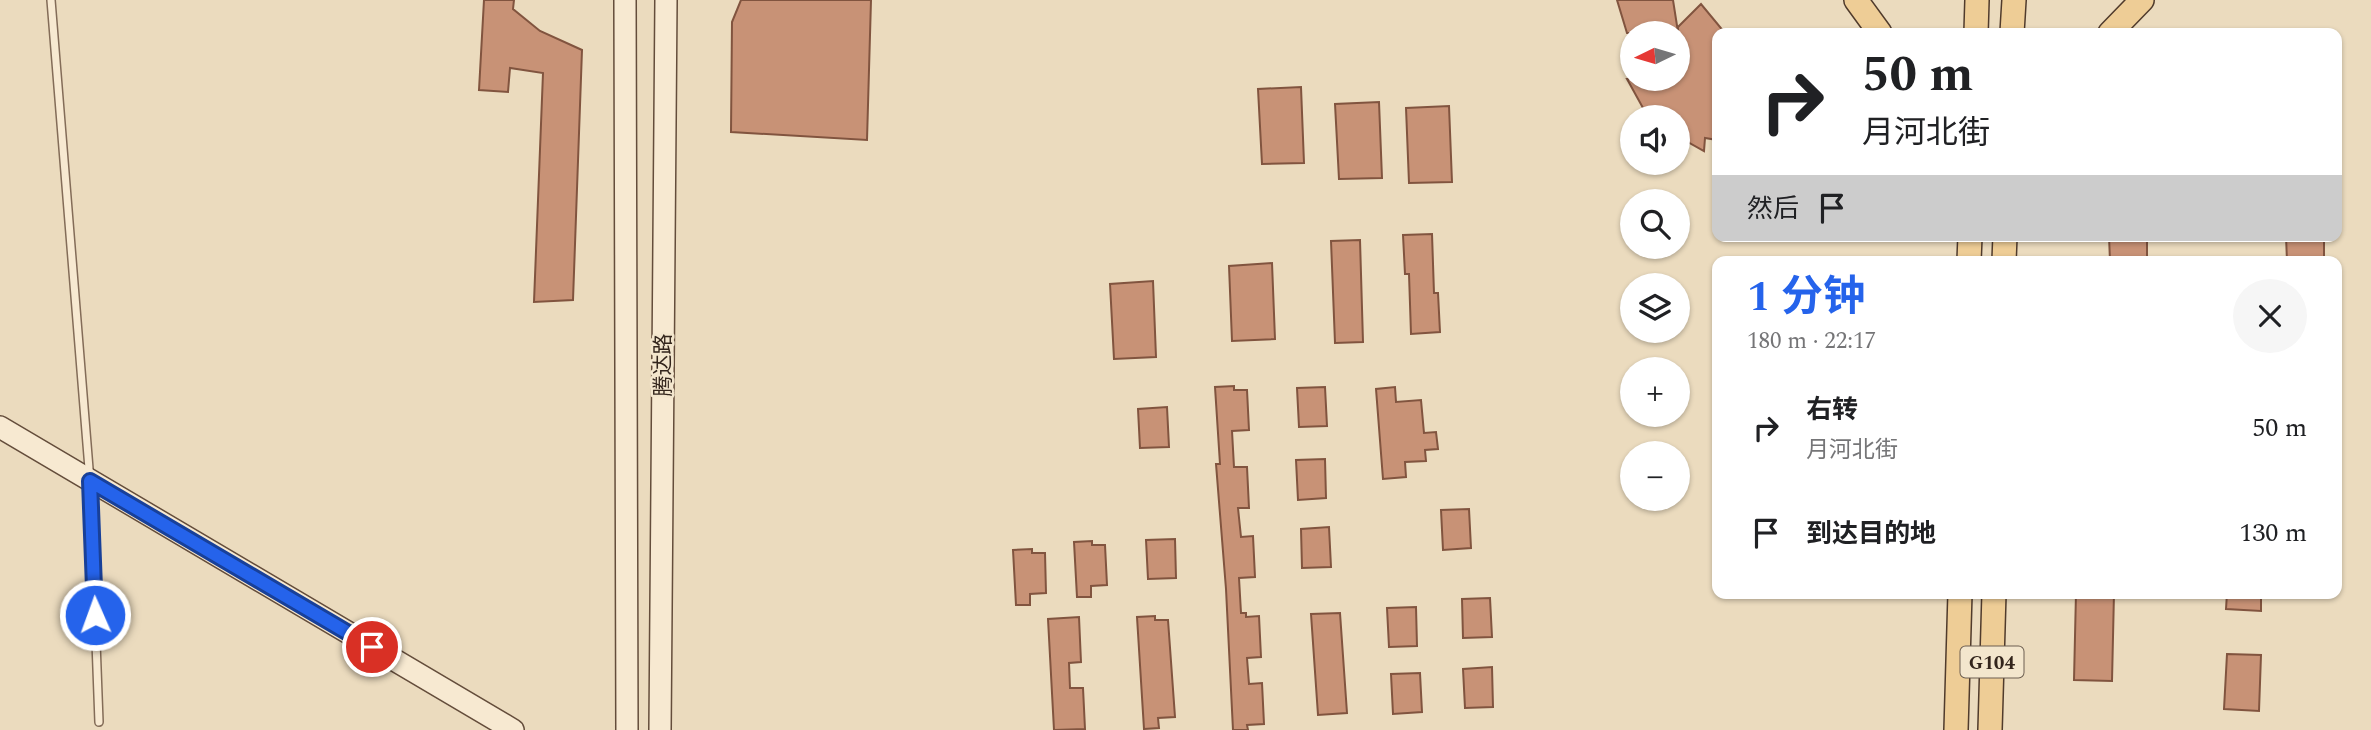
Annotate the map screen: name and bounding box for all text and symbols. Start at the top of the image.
north arrow [1620,21,1690,91]
map controls [1620,21,1690,511]
text: 50 m [1862,38,1973,113]
icon: right [1747,56,1838,147]
button: sound [1620,105,1690,175]
text: 月河北街 [1862,109,1990,158]
button: search [1620,189,1690,259]
text: 然后 [1747,189,1799,229]
icon: arrive [1813,189,1851,227]
text: 1 分钟 [1747,266,1865,329]
button: layers [1620,273,1690,343]
button: close [2233,279,2307,353]
text: 180 m · 22:17 [1747,324,1876,359]
street label: 腾达路 [648,334,680,397]
button: + [1620,357,1690,427]
text: 右转 [1806,390,1858,430]
text: 50 m [2252,408,2307,448]
icon: right [1747,409,1785,447]
text: 月河北街 [1806,433,1898,468]
button: − [1620,441,1690,511]
text: 130 m [2239,513,2307,553]
icon: arrive [1747,514,1785,552]
text: 到达目的地 [1806,514,1936,554]
position arrow [58,578,132,652]
pin [342,617,402,677]
icon: arrive [353,628,391,666]
road number: G104 [1960,646,2024,678]

